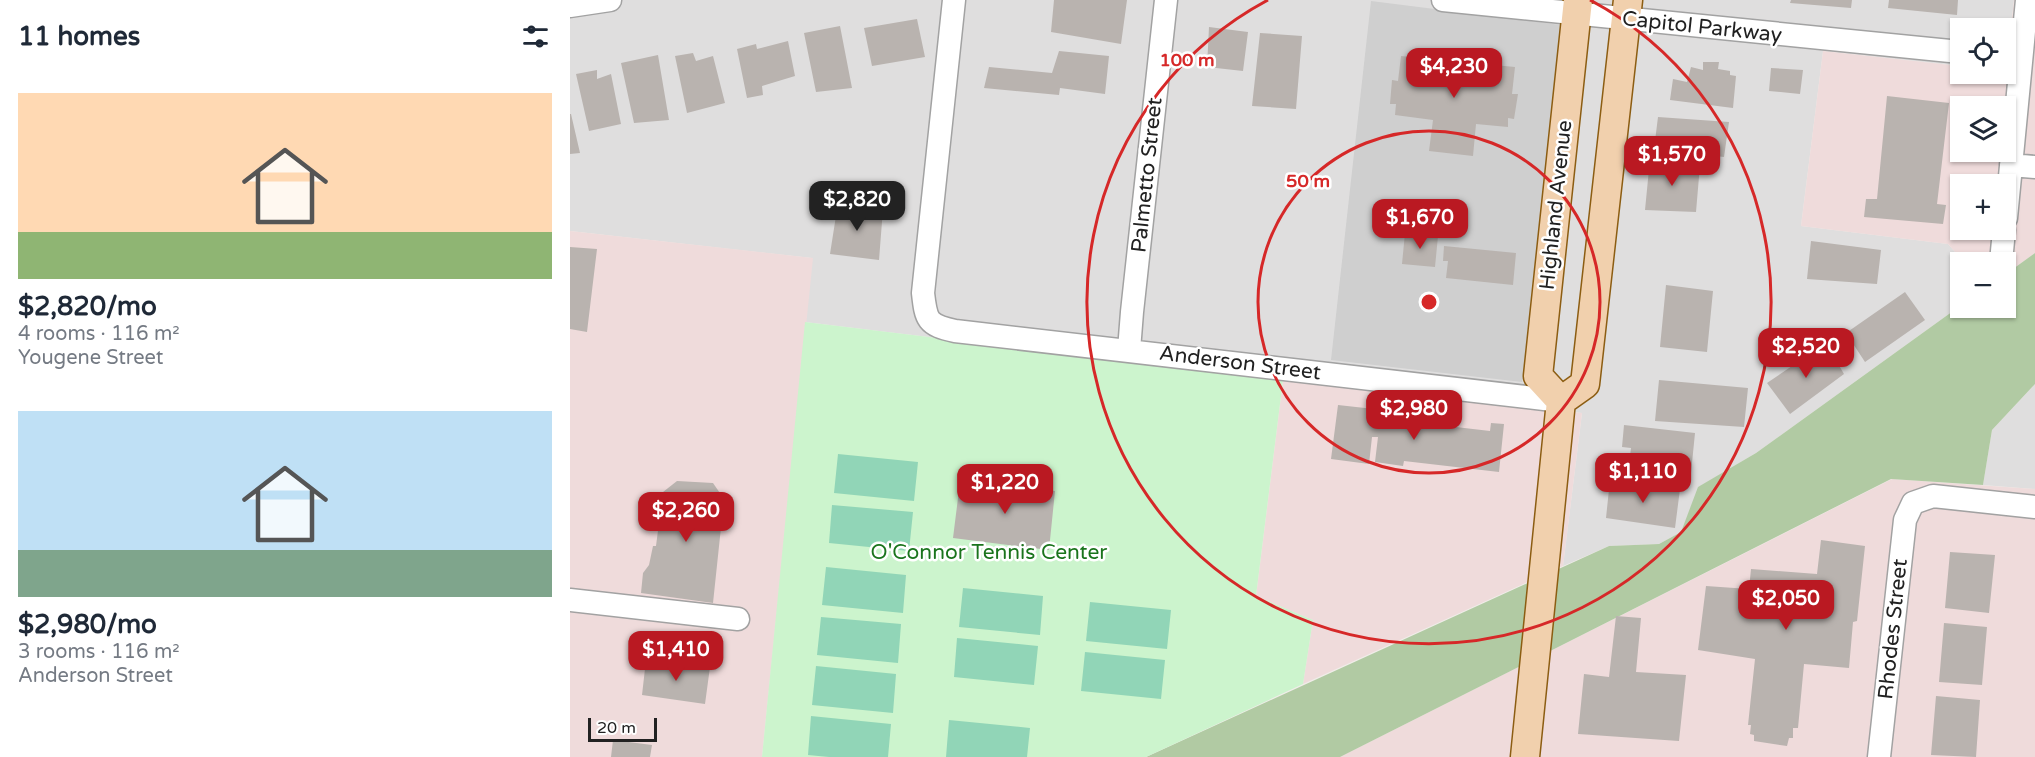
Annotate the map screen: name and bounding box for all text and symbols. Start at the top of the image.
street label: Capitol Parkway [1621,6,1783,48]
map controls [1950,18,2016,318]
button: locate [1950,18,2016,84]
icon: filters [519,20,552,53]
text: 11 homes [18,21,140,52]
pin: $4,230 [1405,48,1503,99]
text: 100 m [1159,49,1215,71]
text: $4,230 [1420,55,1488,79]
street label: Palmetto Street [1126,96,1168,254]
button: layers [1950,96,2016,162]
street label: Highland Avenue [1535,119,1577,291]
icon: home [231,132,339,240]
pin: $1,570 [1623,136,1721,187]
text: $1,570 [1638,143,1706,167]
text: 50 m [1286,170,1330,192]
button: + [1950,174,2016,240]
pin: $2,820 [808,181,906,232]
text: $2,820 [823,188,891,212]
pin: $1,670 [1371,199,1469,250]
text: $1,670 [1386,206,1454,230]
button: − [1950,252,2016,318]
text: $2,820/mo [18,291,157,322]
centre of rings [1419,292,1439,312]
text: 4 rooms · 116 m² [18,322,180,346]
pin: $2,520 [1757,328,1855,379]
text: $2,520 [1772,335,1840,359]
street label: Anderson Street [1158,341,1322,385]
text: Yougene Street [18,346,163,370]
pin: $2,980 [1365,390,1463,441]
text: $2,980 [1380,397,1448,421]
icon: home [231,450,339,558]
pin: $1,110 [1594,453,1692,504]
text: $1,110 [1609,460,1677,484]
pin: $1,220 [956,464,1054,515]
text: $1,220 [971,471,1039,495]
pin: $2,260 [637,492,735,543]
text: $2,260 [652,499,720,523]
park label: O'Connor Tennis Center [871,540,1107,565]
street label: Rhodes Street [1873,557,1913,701]
pin: $2,050 [1737,580,1835,631]
text: $2,050 [1752,587,1820,611]
text: $2,980/mo [18,609,157,640]
pin: $1,410 [627,631,725,682]
text: $1,410 [642,638,710,662]
text: 3 rooms · 116 m² [18,640,180,664]
text: Anderson Street [18,664,173,688]
scale bar [588,715,657,742]
text: 20 m [597,718,636,738]

